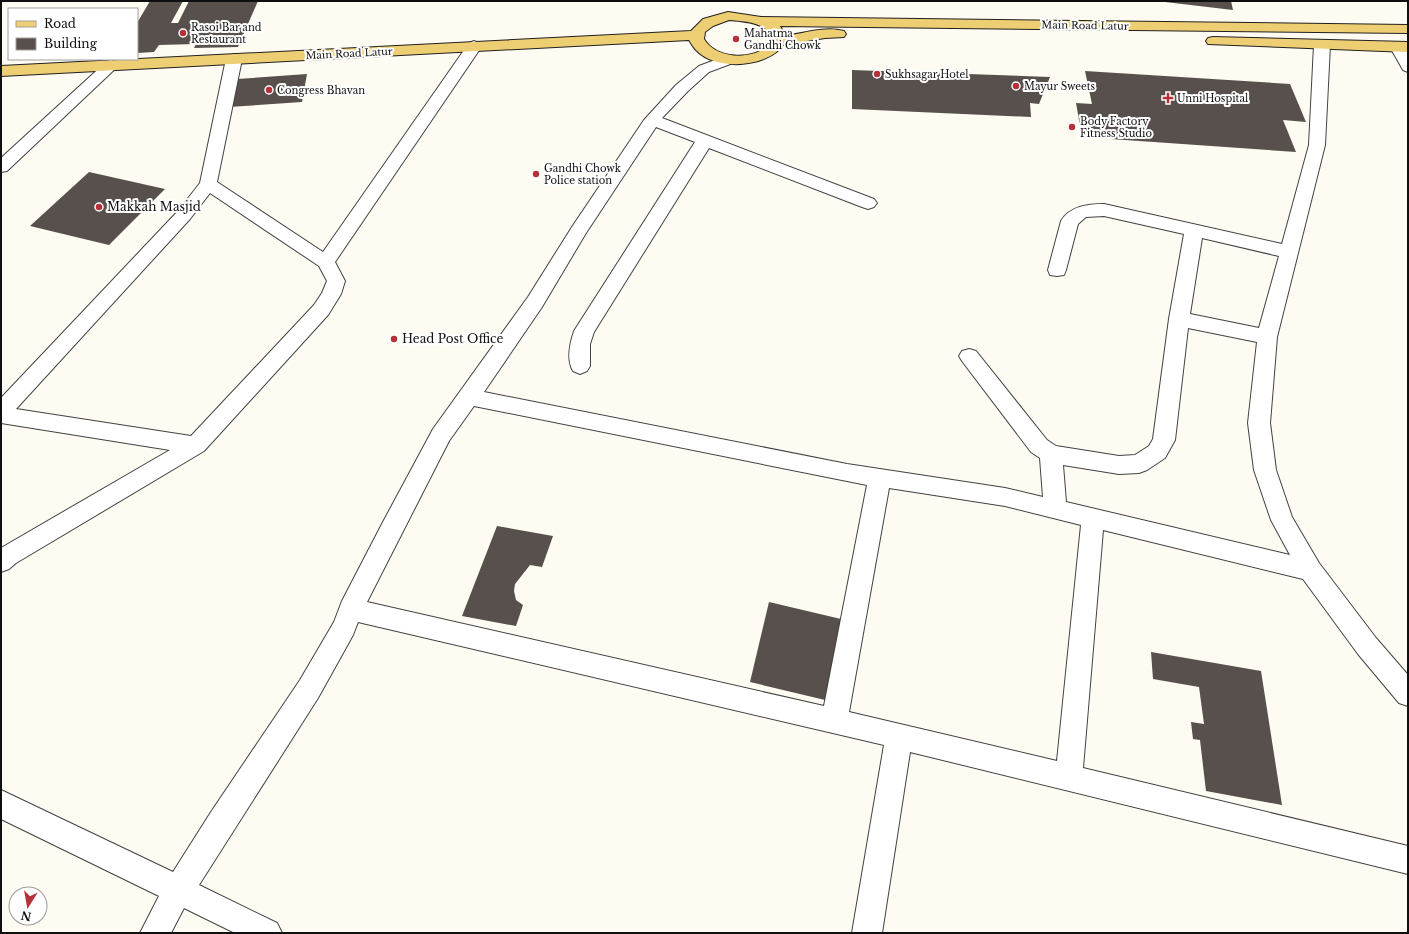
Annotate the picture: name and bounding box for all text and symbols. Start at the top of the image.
legend [8,8,138,60]
text: Road [44,16,76,31]
street label: Main Road Latur [1041,18,1129,33]
place label: Rasoi Bar and Restaurant [191,21,262,46]
place label: Mahatma Gandhi Chowk [744,27,822,52]
marker: Rasoi Bar and Restaurant [178,28,188,38]
marker: Mahatma Gandhi Chowk [731,34,741,44]
text: Building [44,36,98,51]
street label: Main Road Latur [305,45,393,62]
place label: Sukhsagar Hotel [885,68,968,81]
marker: Sukhsagar Hotel [872,69,882,79]
place label: Mayur Sweets [1024,80,1096,93]
marker: Mayur Sweets [1011,81,1021,91]
place label: Congress Bhavan [277,84,365,97]
marker: Congress Bhavan [264,85,274,95]
marker: Unni Hospital [1162,92,1174,104]
place label: Unni Hospital [1177,92,1248,105]
place label: Body Factory Fitness Studio [1080,115,1153,140]
marker: Body Factory Fitness Studio [1067,122,1077,132]
place label: Gandhi Chowk Police station [544,162,622,187]
marker: Gandhi Chowk Police station [531,169,541,179]
place label: Makkah Masjid [107,199,201,214]
marker: Makkah Masjid [94,202,104,212]
place label: Head Post Office [402,331,503,346]
marker: Head Post Office [389,334,399,344]
north arrow [8,886,48,926]
text: N [19,908,33,924]

